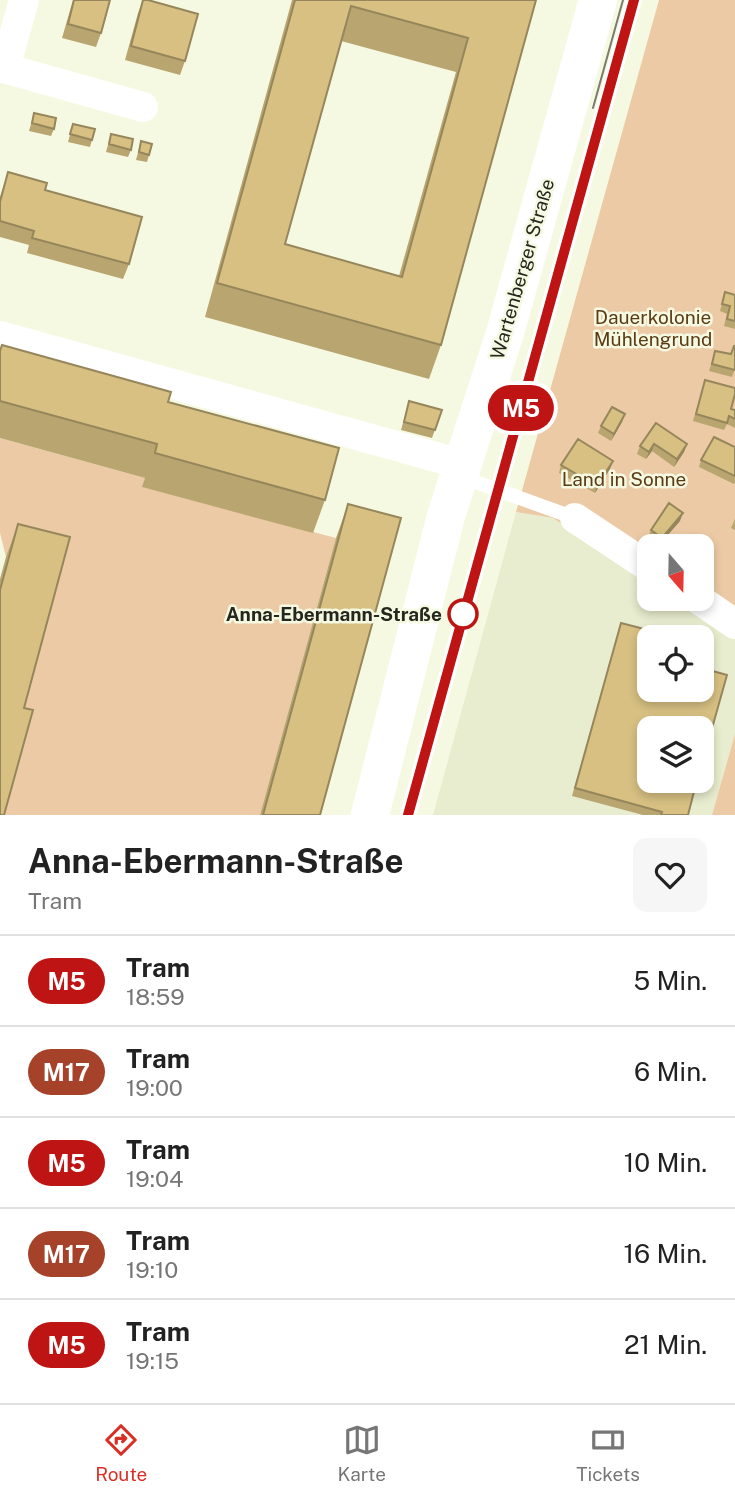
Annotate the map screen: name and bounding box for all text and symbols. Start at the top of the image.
street label: Wartenberger Straße [486,176,558,362]
park label: Dauerkolonie Mühlengrund [594,306,712,350]
line badge: M5 [490,385,552,431]
text: M5 [502,394,540,422]
park label: Land in Sonne [562,468,686,490]
north arrow [637,534,714,611]
map controls [637,534,714,793]
marker: Anna-Ebermann-Straße [448,599,478,629]
place label: Anna-Ebermann-Straße [226,603,442,625]
button: locate [637,625,714,702]
button: layers [637,716,714,793]
button: heart [633,838,707,912]
text: Anna-Ebermann-Straße [28,842,403,880]
text: Tram [28,887,82,914]
text: Tram [126,952,190,983]
text: 5 Min. [634,965,707,996]
text: M5 [47,967,86,995]
text: 18:59 [126,983,185,1010]
text: Tram [126,1043,190,1074]
text: 6 Min. [634,1056,707,1087]
text: M17 [43,1058,90,1086]
text: 19:00 [126,1074,183,1101]
text: Tram [126,1134,190,1165]
text: 10 Min. [624,1147,707,1178]
text: M5 [47,1149,86,1177]
text: 19:04 [126,1165,183,1192]
text: Tram [126,1225,190,1256]
text: 16 Min. [623,1238,707,1269]
text: M17 [43,1240,90,1268]
text: 19:10 [126,1256,178,1283]
text: Tram [126,1316,190,1347]
text: 21 Min. [624,1329,707,1360]
text: M5 [47,1331,86,1359]
text: 19:15 [126,1347,179,1374]
tab: Route [95,1421,147,1485]
tab: Karte [338,1421,386,1485]
tab: Tickets [576,1421,640,1485]

